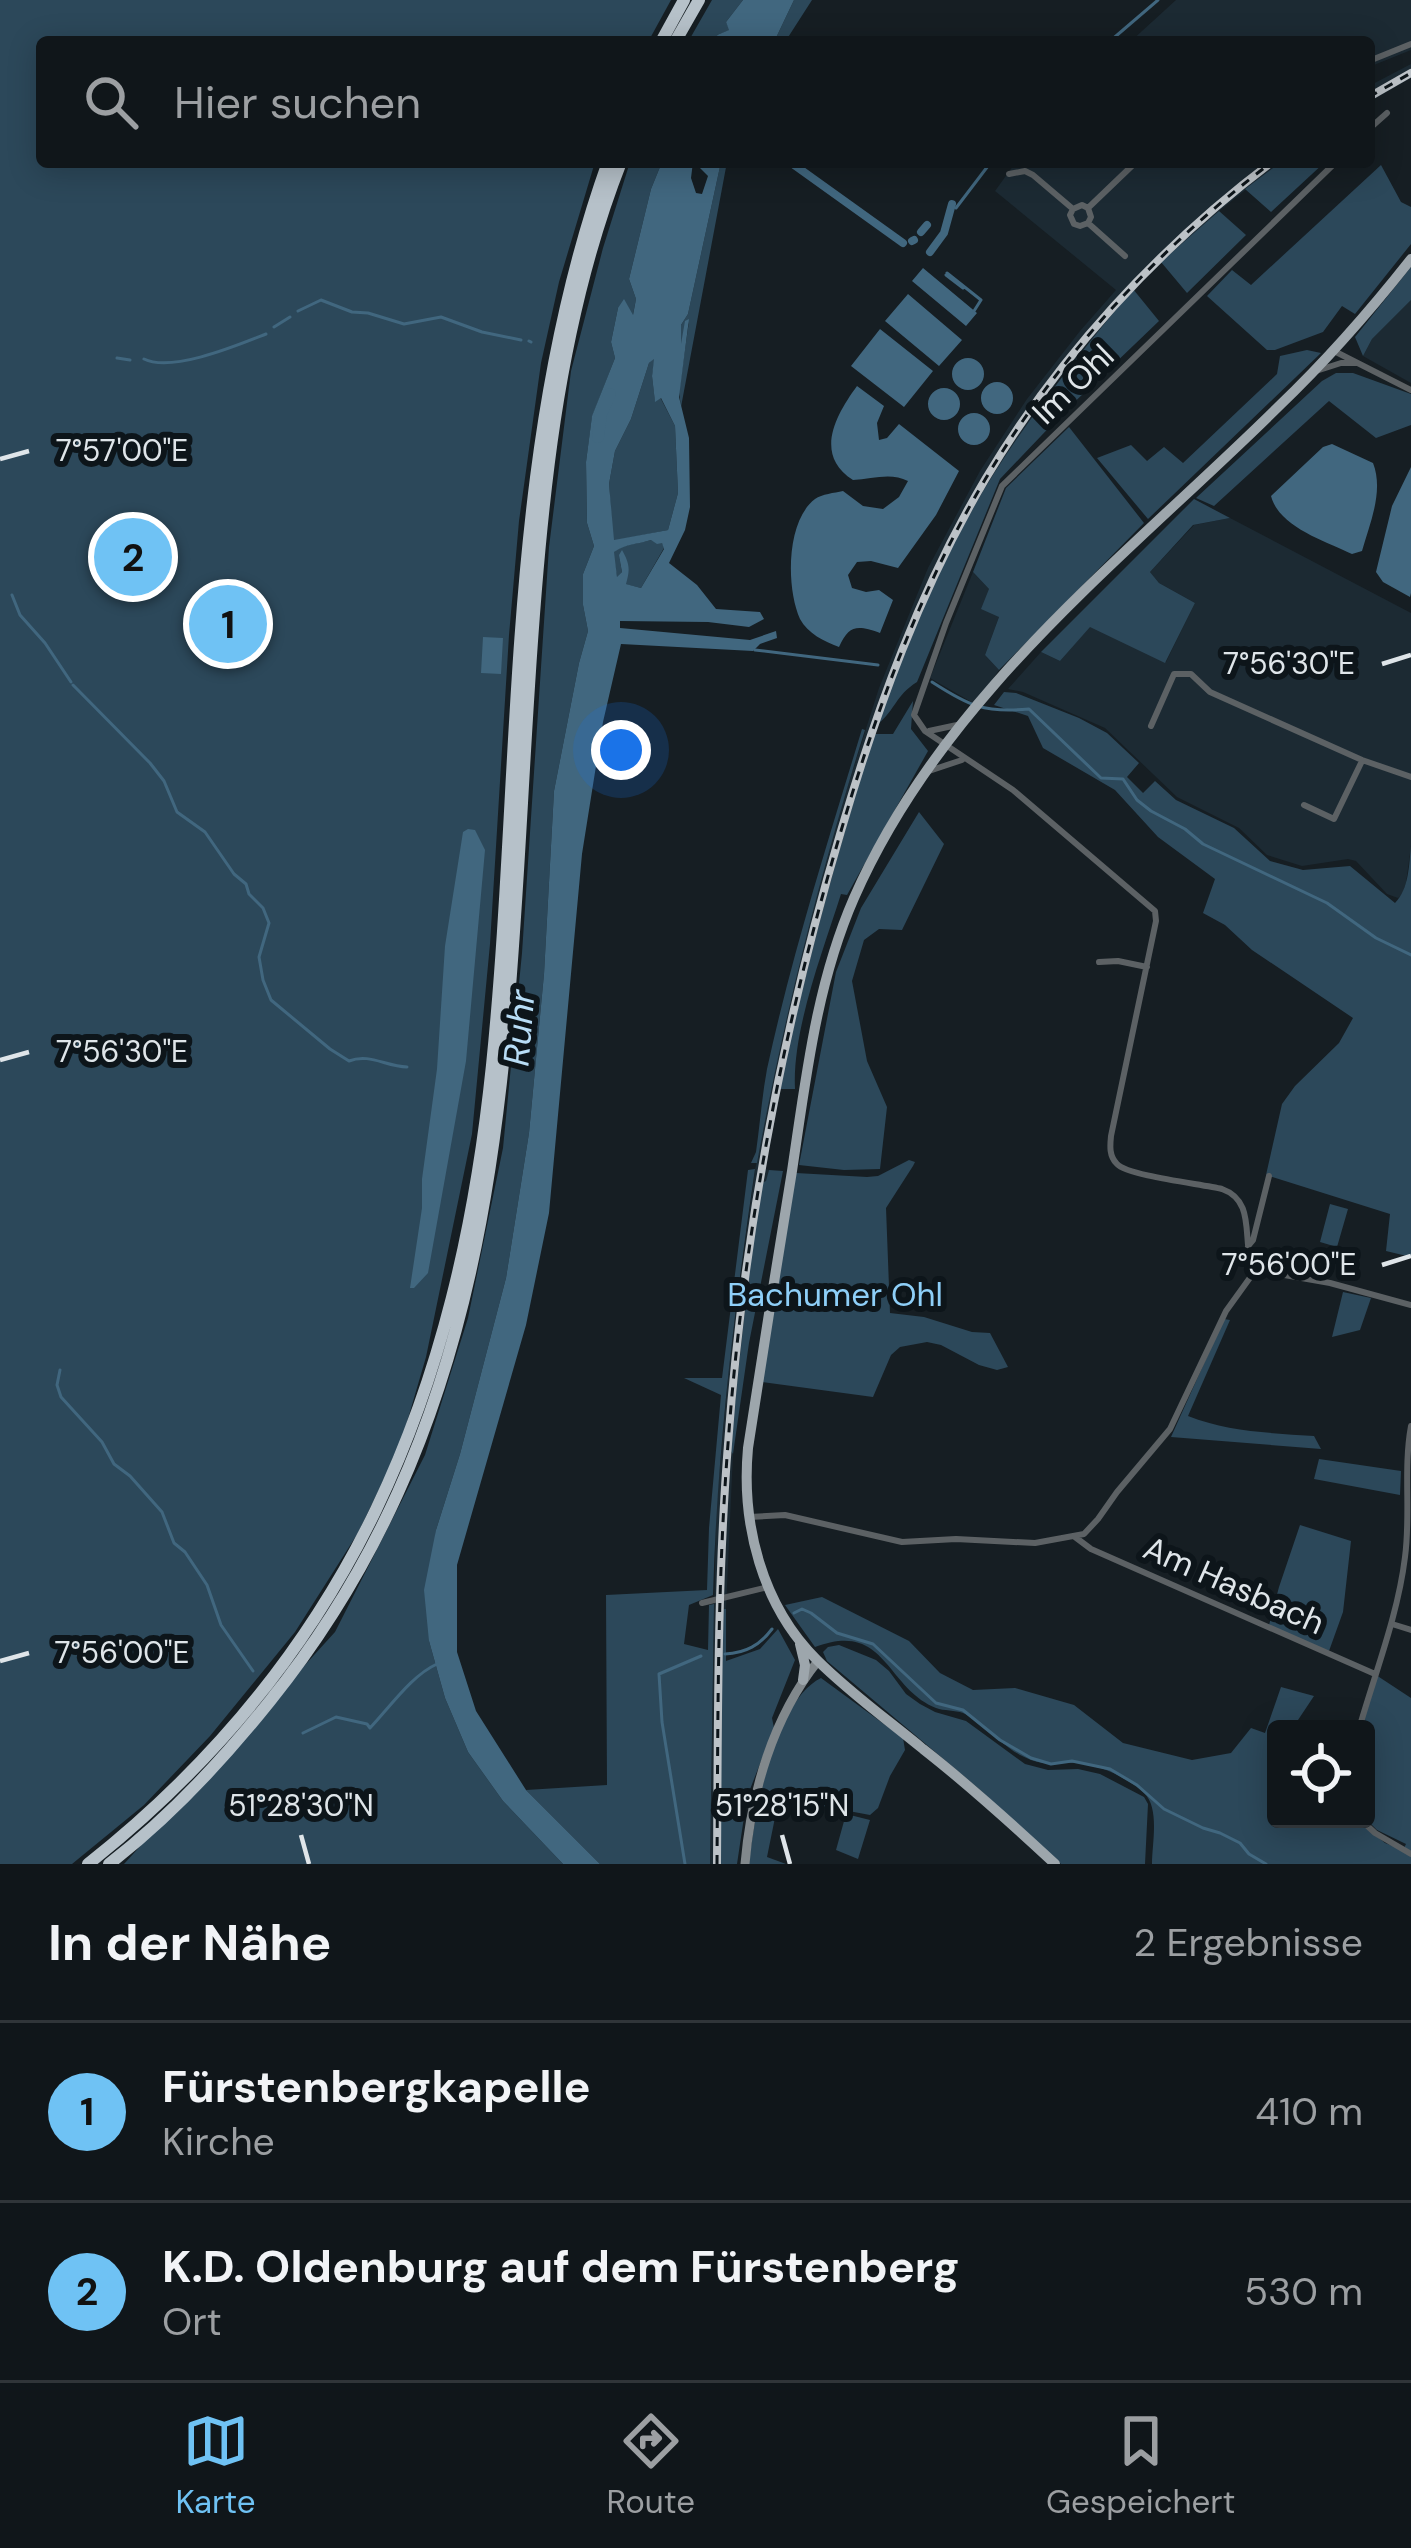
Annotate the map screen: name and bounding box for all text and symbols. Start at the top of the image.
search box [36,36,1375,168]
icon: search [78,69,144,135]
text: Hier suchen [174,73,421,132]
street label: Im Ohl [1023,335,1123,433]
text: 7°57'00"E [56,431,188,470]
pin: 2 [94,512,172,602]
pin: 1 [189,579,267,669]
text: 7°56'30"E [1223,644,1355,683]
your location [591,720,651,780]
water label: Ruhr [492,986,546,1068]
text: 7°56'30"E [56,1032,188,1071]
text: 7°56'00"E [1222,1245,1356,1284]
park label: Bachumer Ohl [727,1273,943,1316]
street label: Am Hasbach [1137,1526,1331,1644]
text: 7°56'00"E [55,1633,189,1672]
map controls [1267,1720,1375,1828]
button: locate [1267,1720,1375,1828]
text: 51°28'30"N [228,1786,374,1825]
text: 51°28'15"N [715,1786,849,1825]
text: In der Nähe [48,1909,332,1976]
text: 2 Ergebnisse [1134,1917,1363,1968]
text: Fürstenbergkapelle [162,2057,591,2116]
text: 1 [80,2086,94,2137]
text: 410 m [1255,2086,1363,2137]
text: Kirche [162,2116,275,2167]
text: K.D. Oldenburg auf dem Fürstenberg [162,2237,959,2296]
text: 2 [76,2266,98,2317]
text: 530 m [1244,2266,1363,2317]
text: Ort [162,2296,222,2347]
tab: Karte [176,2408,255,2523]
tab: Route [607,2408,695,2523]
tab: Gespeichert [1046,2408,1235,2523]

